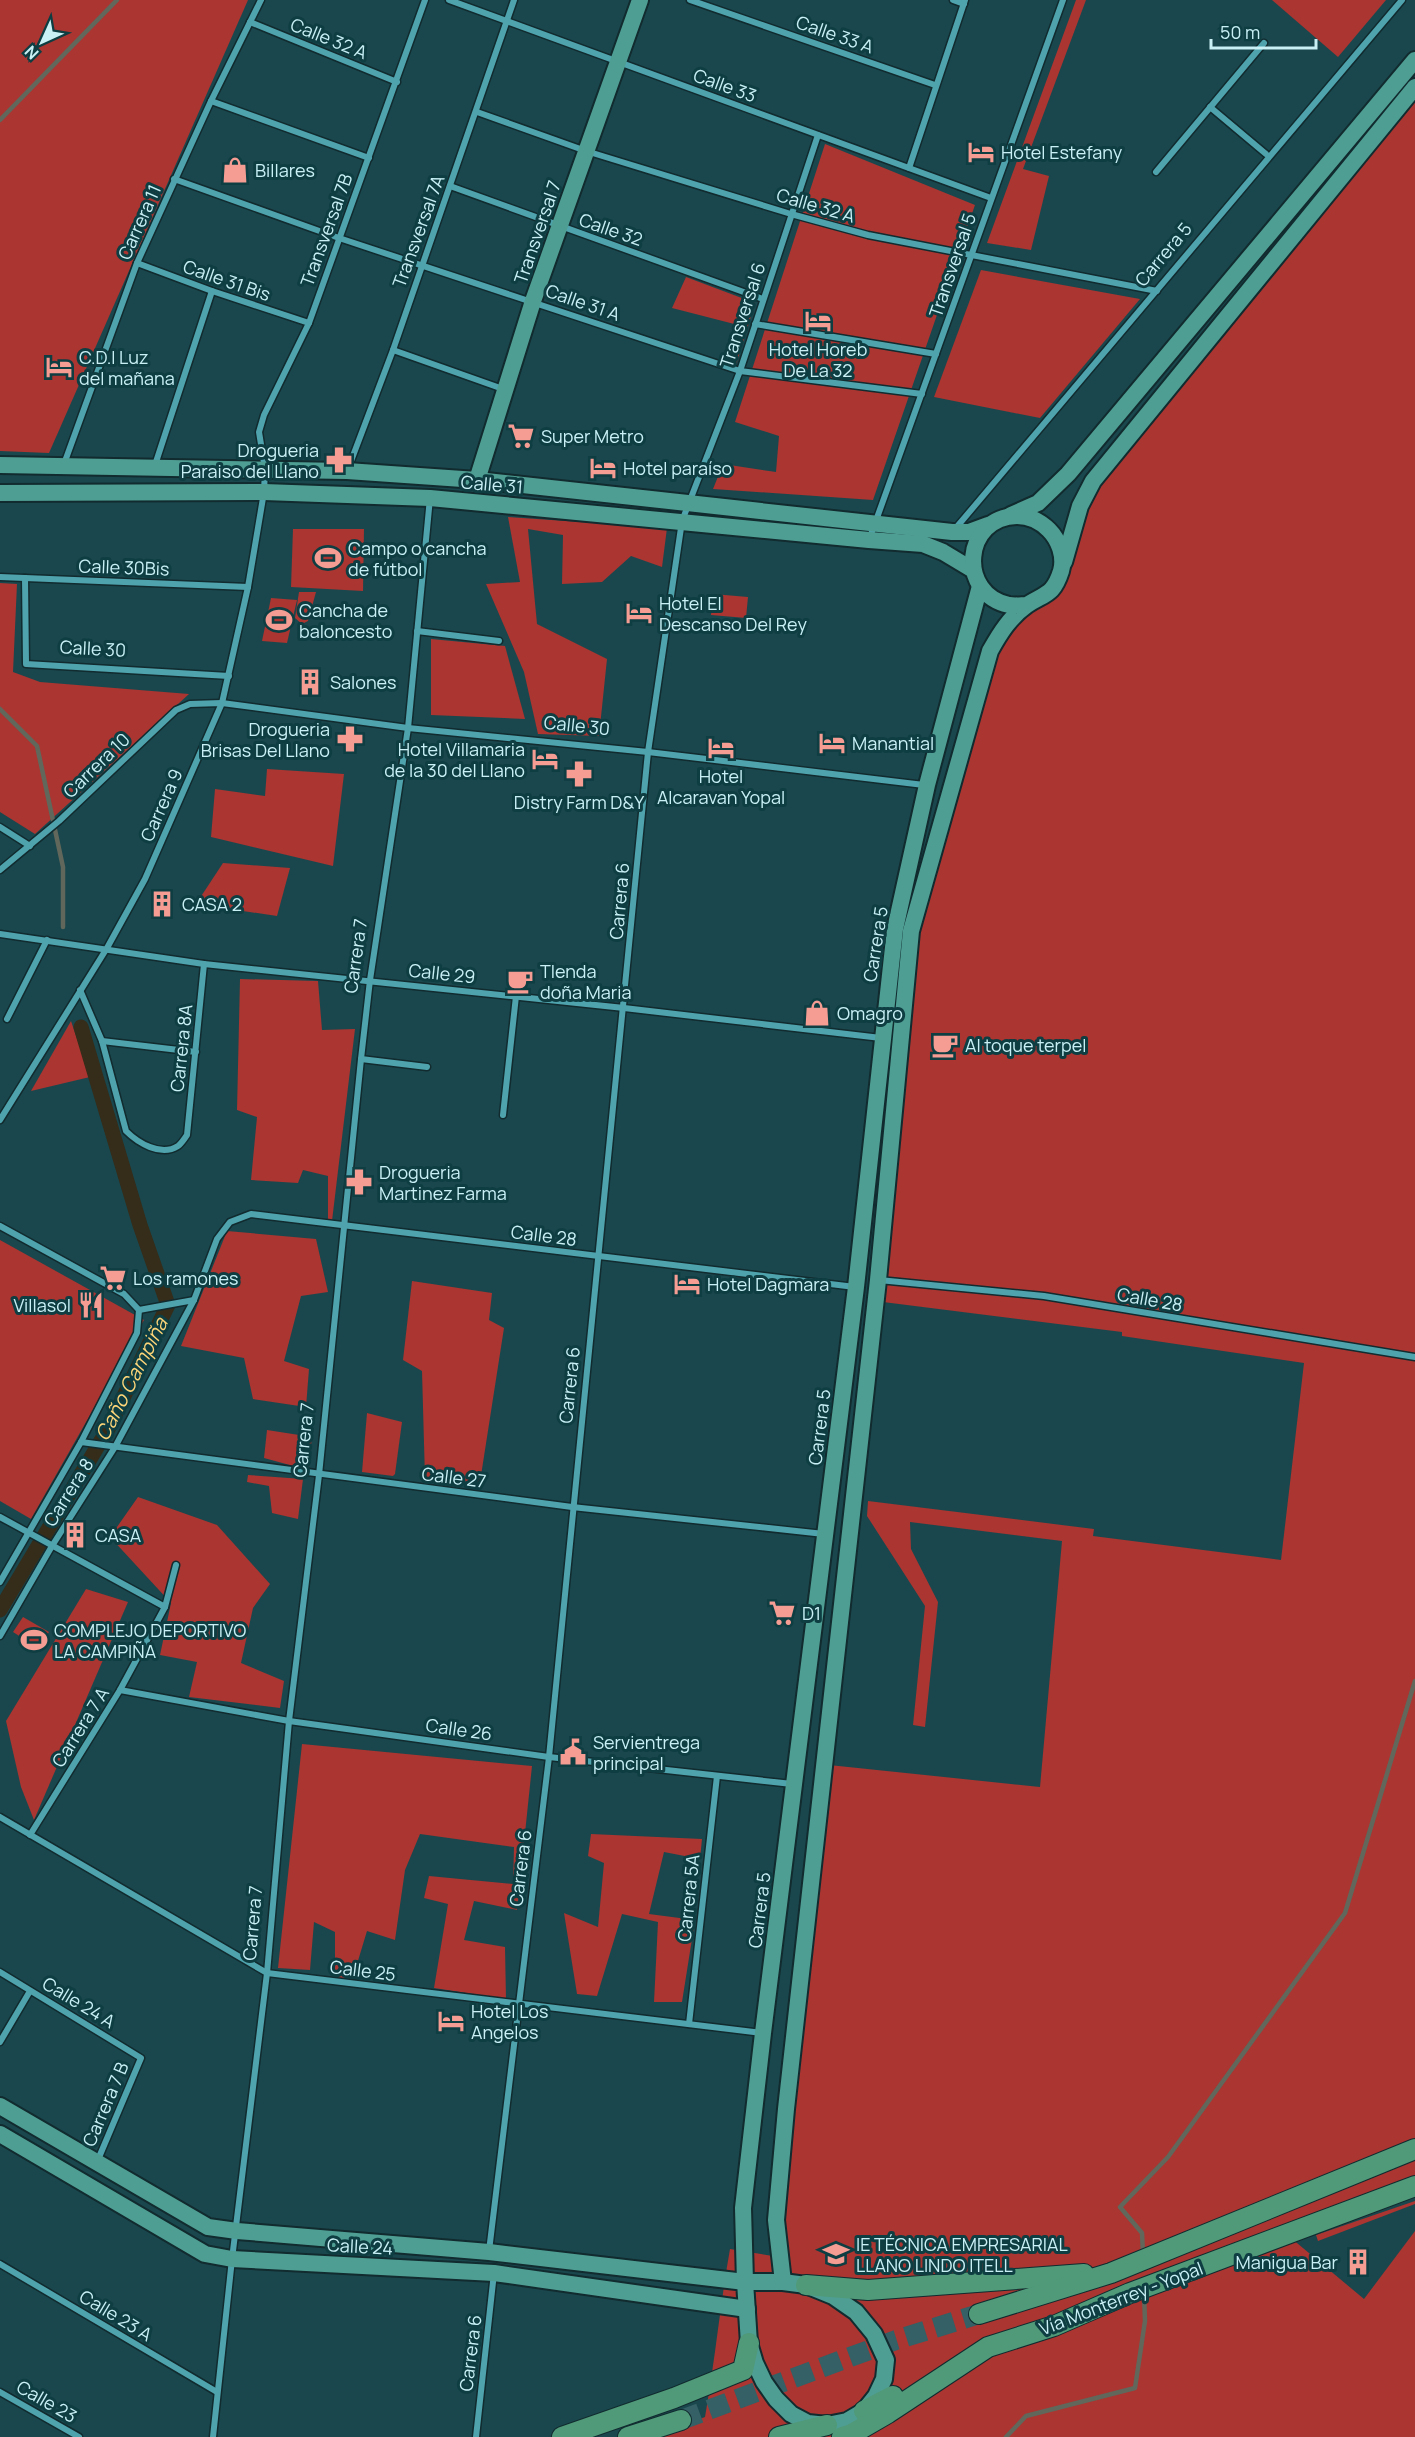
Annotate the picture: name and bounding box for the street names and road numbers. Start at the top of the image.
street label: Calle 33 A [793,10,877,59]
street label: Calle 32 A [287,12,371,64]
street label: Calle 33 [690,63,760,107]
street label: Transversal 7B [294,170,358,290]
street label: Transversal 7A [387,171,450,291]
street label: Transversal 7 [508,177,566,287]
street label: Carrera 11 [112,181,166,263]
street label: Calle 32 A [774,182,859,228]
street label: Calle 32 [576,207,646,251]
street label: Transversal 5 [923,210,981,320]
street label: Carrera 5 [1129,217,1197,291]
street label: Calle 31 Bis [180,254,274,306]
street label: Transversal 6 [714,259,770,371]
street label: Calle 31 A [543,278,624,326]
street label: Calle 31 [460,469,524,499]
street label: Calle 30Bis [78,553,170,581]
street label: Calle 30 [59,634,127,662]
street label: Calle 30 [543,710,611,740]
street label: Carrera 10 [57,727,135,803]
street label: Carrera 9 [134,765,188,845]
street label: Carrera 6 [604,862,634,940]
street label: Carrera 5 [857,904,893,984]
street label: Carrera 7 [338,917,372,995]
street label: Calle 29 [408,958,476,988]
street label: Carrera 8A [164,1003,198,1093]
street label: Calle 28 [510,1219,578,1251]
street label: Calle 28 [1115,1281,1185,1317]
street label: Carrera 6 [553,1345,585,1425]
street label: Carrera 5 [802,1388,836,1466]
street label: Carrera 7 [287,1401,319,1479]
street label: Carrera 8 [38,1453,98,1531]
street label: Calle 27 [420,1461,488,1493]
street label: Carrera 7 A [46,1682,114,1772]
street label: Calle 26 [424,1712,494,1746]
street label: Carrera 6 [503,1828,537,1908]
street label: Carrera 5A [671,1853,705,1943]
street label: Carrera 5 [742,1871,776,1949]
street label: Carrera 7 [237,1885,267,1961]
street label: Calle 25 [329,1954,397,1986]
street label: Calle 24 A [38,1971,120,2033]
street label: Carrera 7 B [76,2058,134,2150]
street label: Calle 24 [326,2232,394,2260]
street label: Vía Monterrey - Yopal [1036,2256,1206,2340]
street label: Calle 23 A [75,2284,157,2346]
street label: Carrera 6 [453,2313,487,2393]
street label: Calle 23 [13,2374,81,2428]

